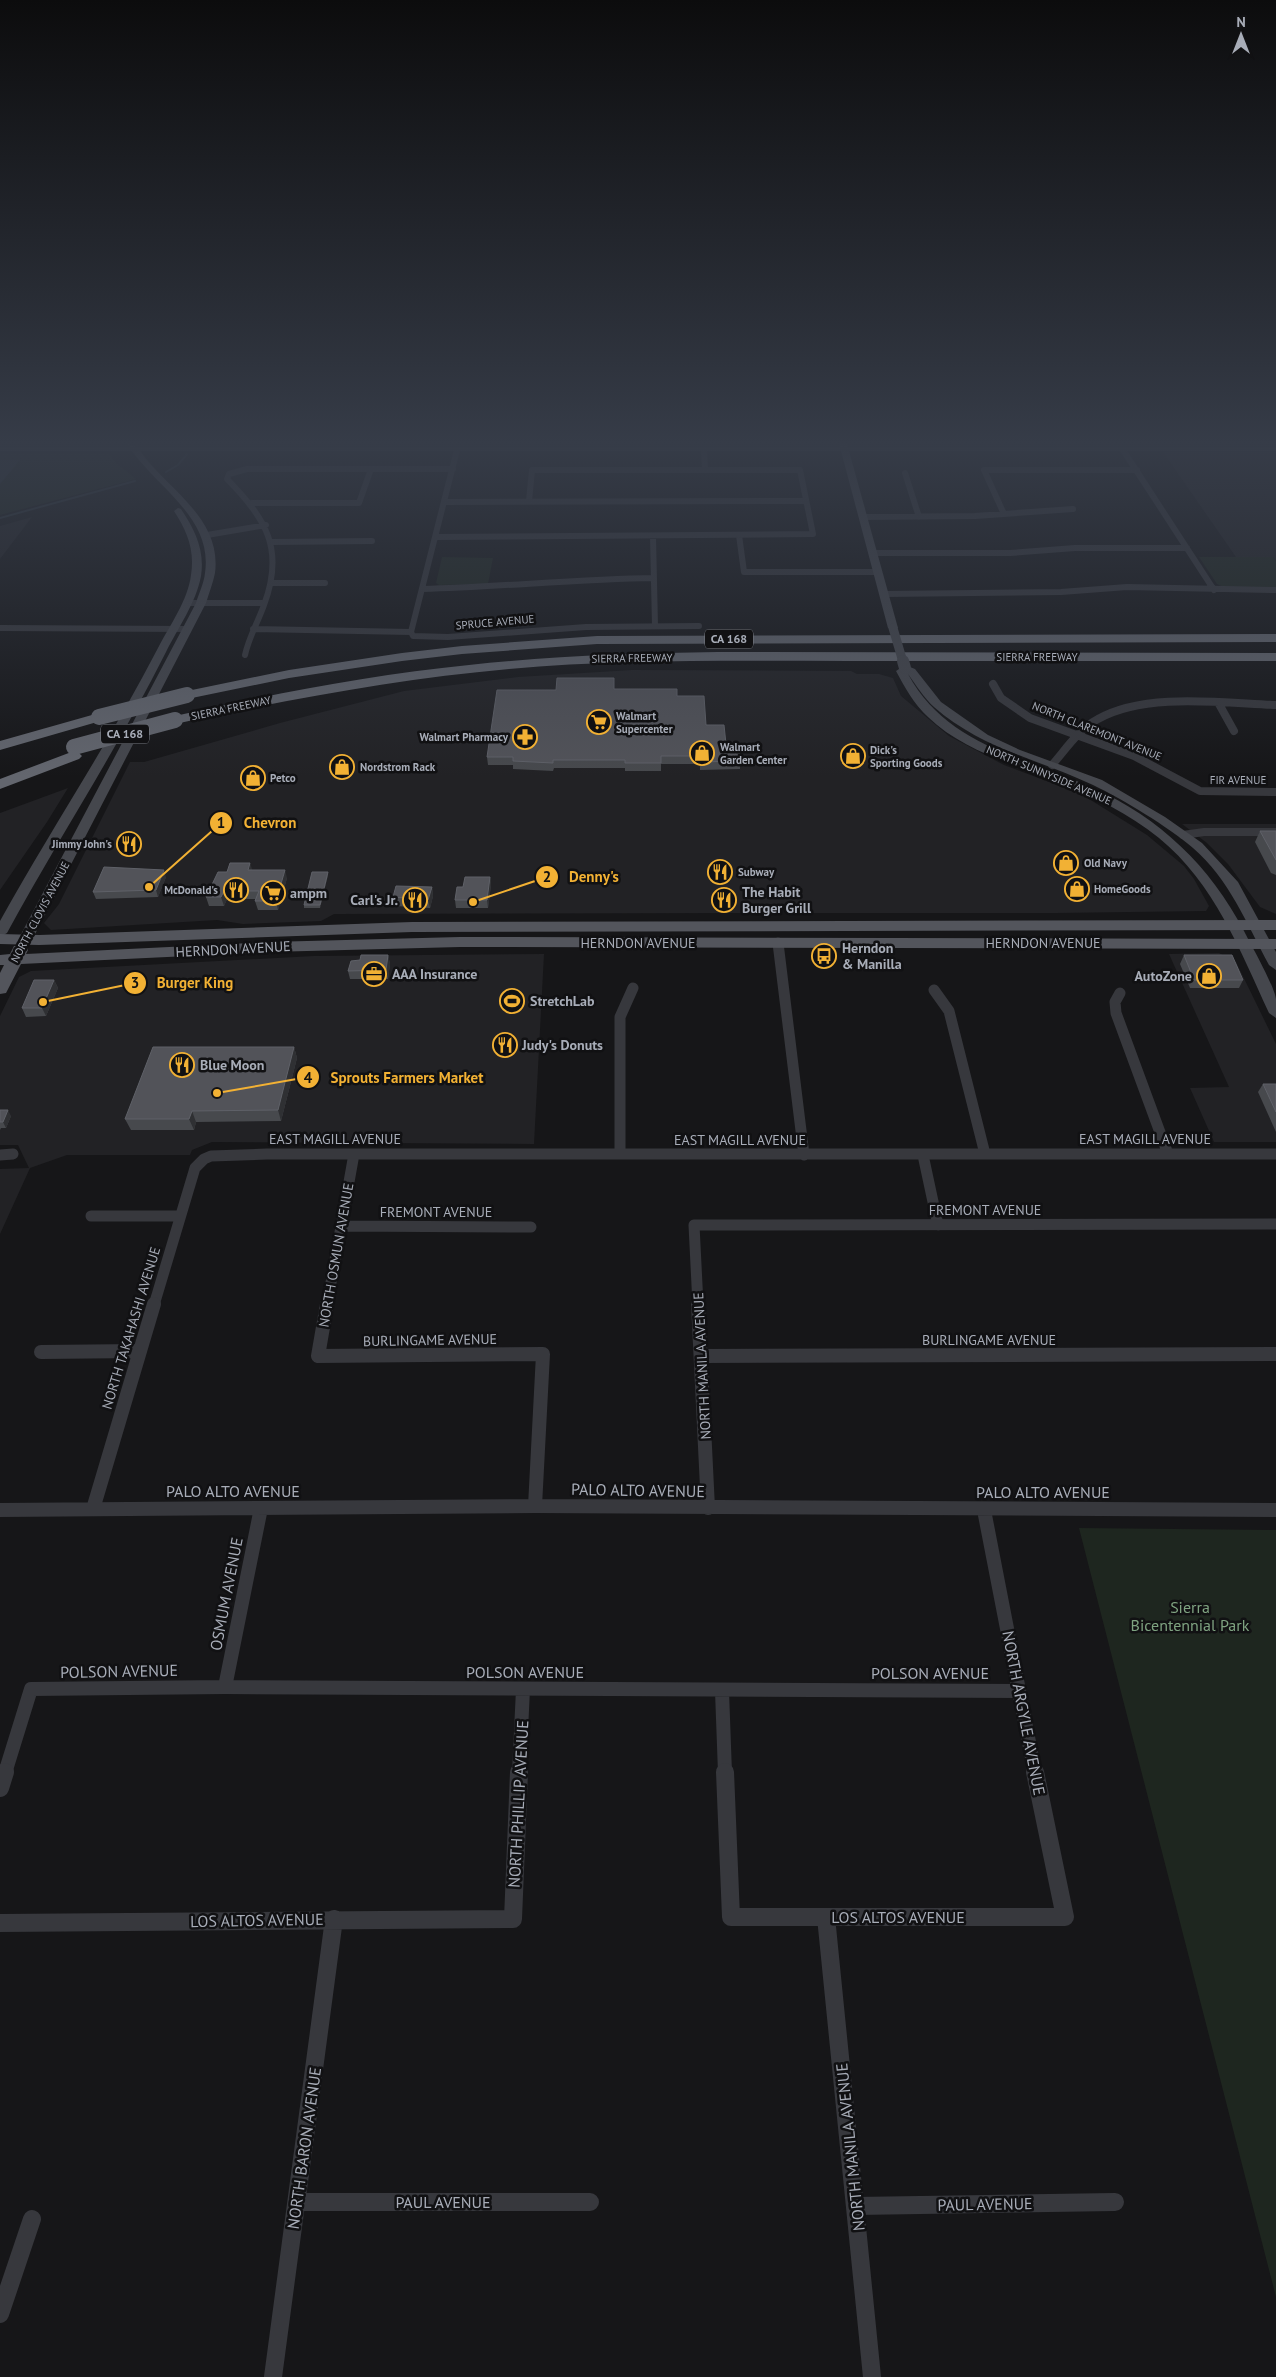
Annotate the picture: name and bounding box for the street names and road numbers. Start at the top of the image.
street label: SPRUCE AVENUE [455,612,535,632]
road number: CA 168 [705,630,753,648]
street label: SIERRA FREEWAY [591,650,674,666]
street label: SIERRA FREEWAY [996,650,1079,664]
street label: SIERRA FREEWAY [190,693,273,723]
street label: NORTH CLAREMONT AVENUE [1030,699,1164,763]
road number: CA 168 [101,724,149,744]
street label: NORTH SUNNYSIDE AVENUE [984,742,1114,808]
street label: FIR AVENUE [1210,773,1266,787]
street label: NORTH CLOVIS AVENUE [7,859,73,965]
street label: HERNDON AVENUE [580,934,696,952]
street label: HERNDON AVENUE [985,934,1101,952]
street label: HERNDON AVENUE [175,937,291,961]
street label: EAST MAGILL AVENUE [269,1130,401,1148]
street label: EAST MAGILL AVENUE [1079,1130,1211,1148]
street label: EAST MAGILL AVENUE [674,1131,806,1149]
street label: NORTH OSMUN AVENUE [314,1181,358,1329]
street label: FREMONT AVENUE [929,1201,1041,1219]
street label: FREMONT AVENUE [380,1203,492,1221]
street label: NORTH TAKAHASHI AVENUE [98,1244,164,1412]
street label: NORTH MANILA AVENUE [689,1292,715,1440]
street label: BURLINGAME AVENUE [363,1330,497,1350]
street label: BURLINGAME AVENUE [922,1331,1056,1349]
street label: PALO ALTO AVENUE [571,1479,705,1501]
street label: PALO ALTO AVENUE [166,1481,300,1501]
street label: PALO ALTO AVENUE [976,1482,1110,1502]
street label: OSMUM AVENUE [205,1536,247,1652]
street label: NORTH ARGYLE AVENUE [998,1629,1050,1797]
street label: POLSON AVENUE [60,1660,178,1682]
street label: POLSON AVENUE [466,1662,584,1682]
street label: POLSON AVENUE [871,1663,989,1683]
street label: NORTH PHILLIP AVENUE [504,1720,532,1888]
street label: LOS ALTOS AVENUE [831,1907,965,1927]
street label: LOS ALTOS AVENUE [190,1909,324,1931]
street label: NORTH MANILA AVENUE [831,2062,869,2232]
street label: NORTH BARON AVENUE [283,2066,325,2230]
street label: PAUL AVENUE [395,2192,491,2212]
street label: PAUL AVENUE [937,2193,1033,2215]

